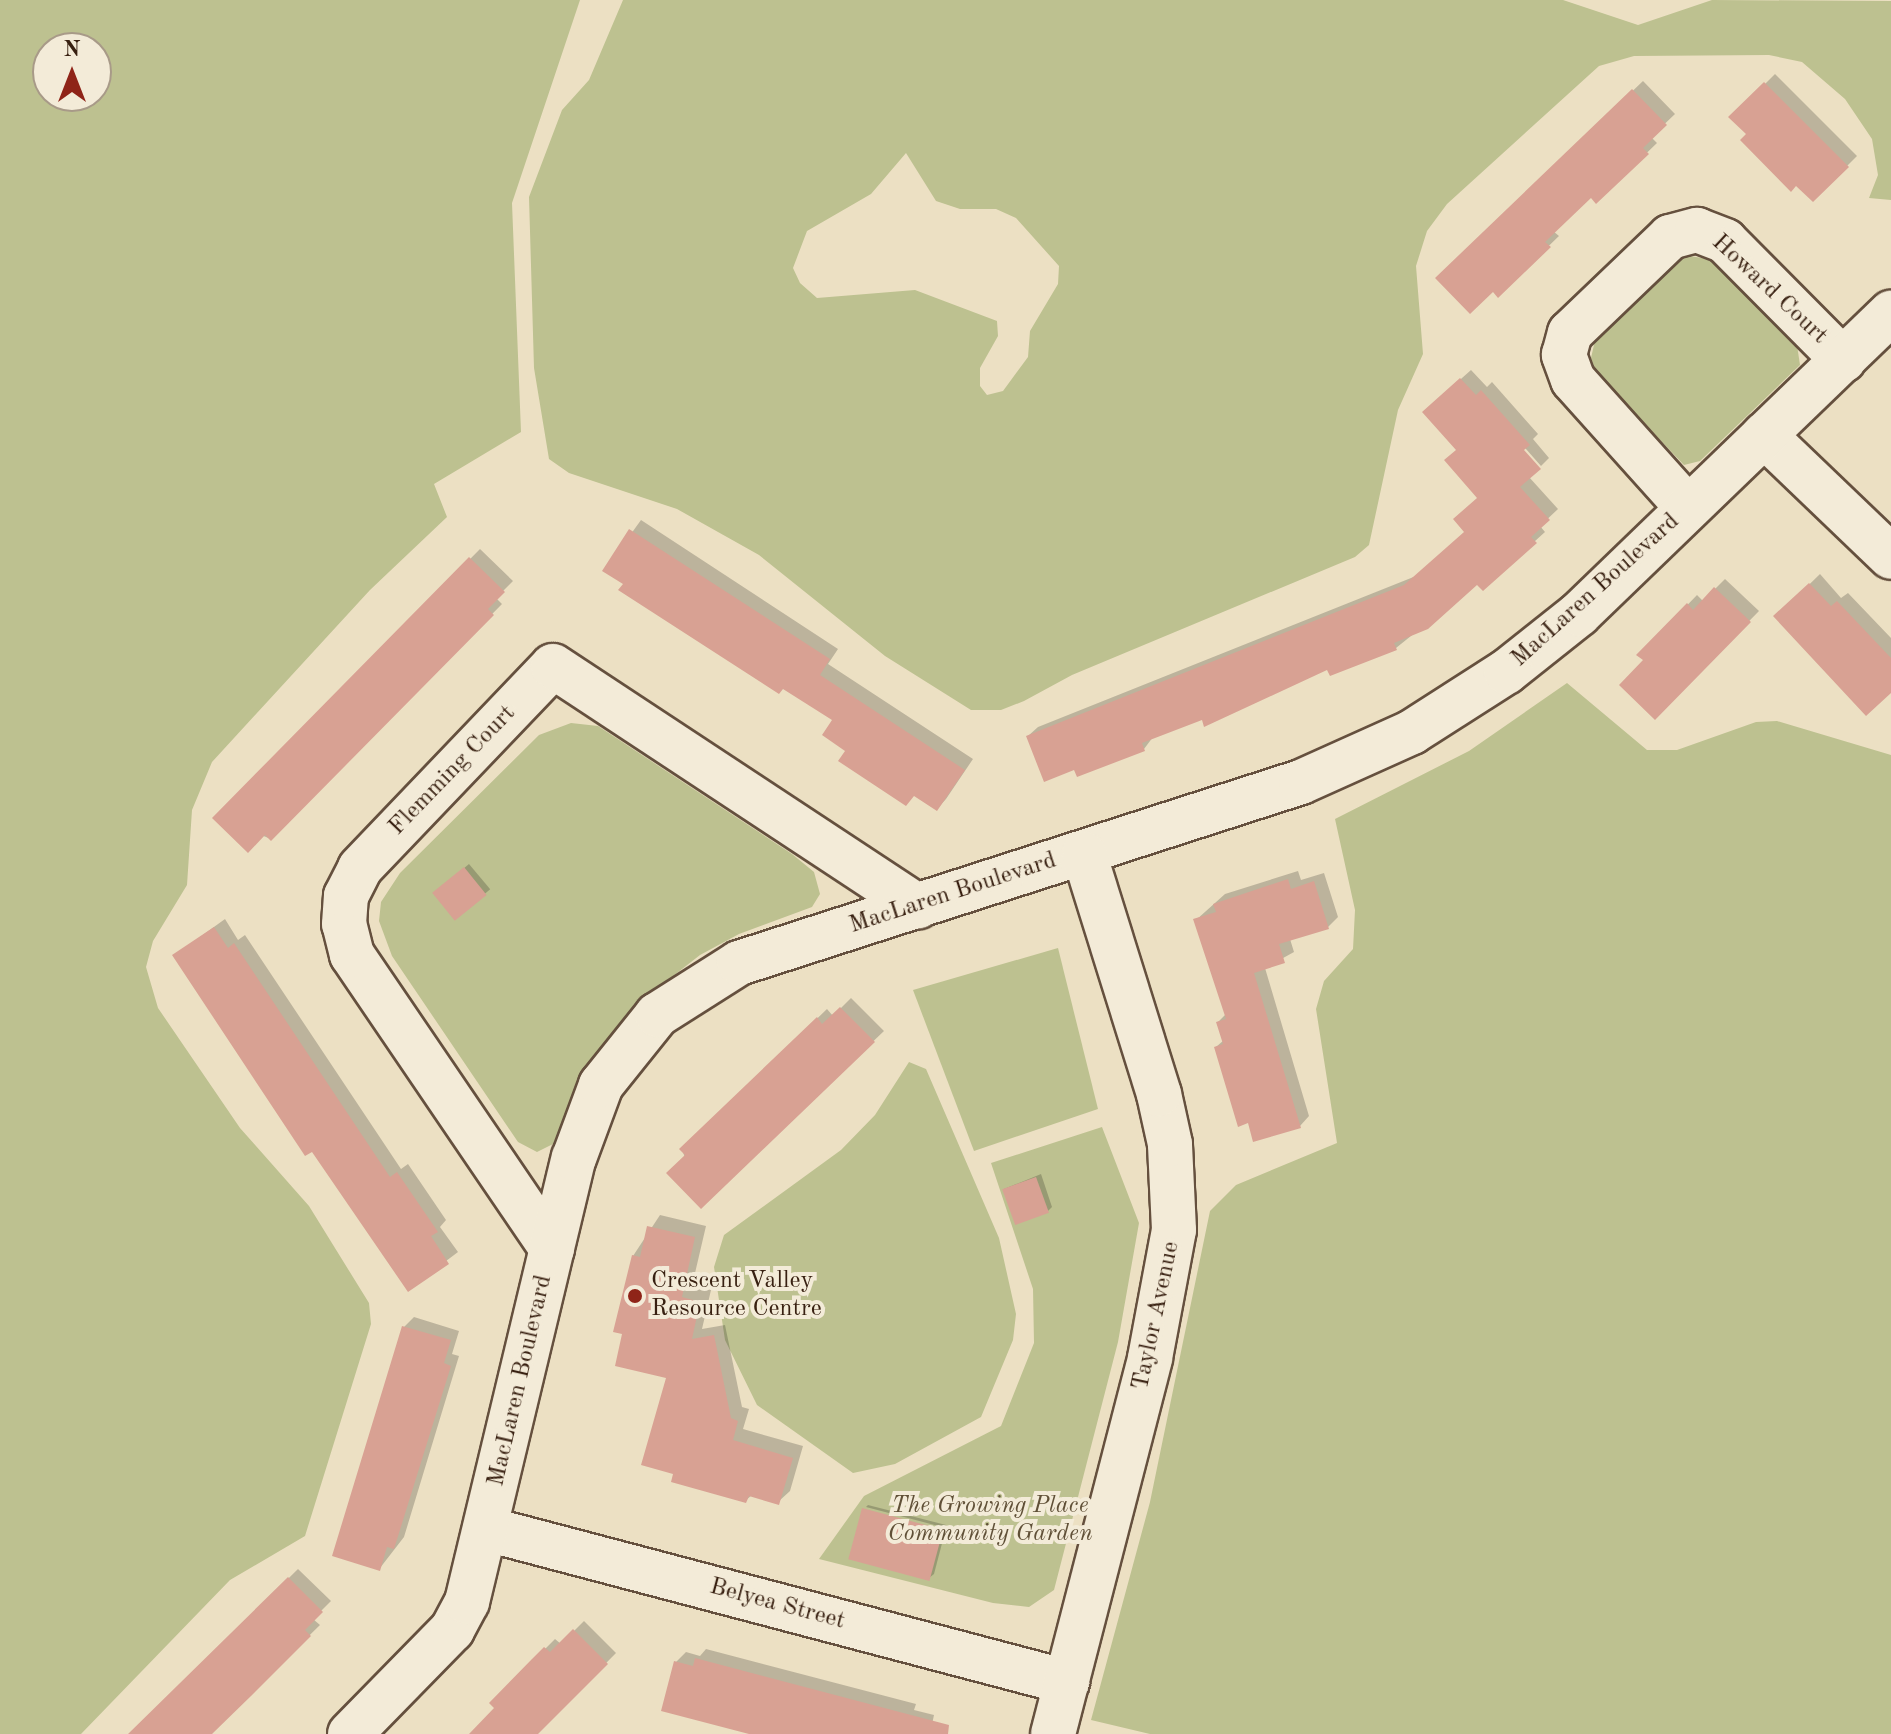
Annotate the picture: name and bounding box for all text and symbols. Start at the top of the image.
north arrow [32,32,112,112]
text: N [64,39,80,61]
street label: Howard Court [1705,229,1833,351]
street label: MacLaren Boulevard [1506,508,1686,674]
street label: Flemming Court [384,700,522,842]
street label: MacLaren Boulevard [846,847,1060,941]
street label: Taylor Avenue [1127,1239,1187,1393]
place label: Crescent Valley Resource Centre [651,1268,822,1324]
street label: MacLaren Boulevard [483,1273,559,1489]
marker: Crescent Valley Resource Centre [626,1287,644,1305]
park label: The Growing Place Community Garden [887,1493,1093,1549]
street label: Belyea Street [706,1573,848,1637]

